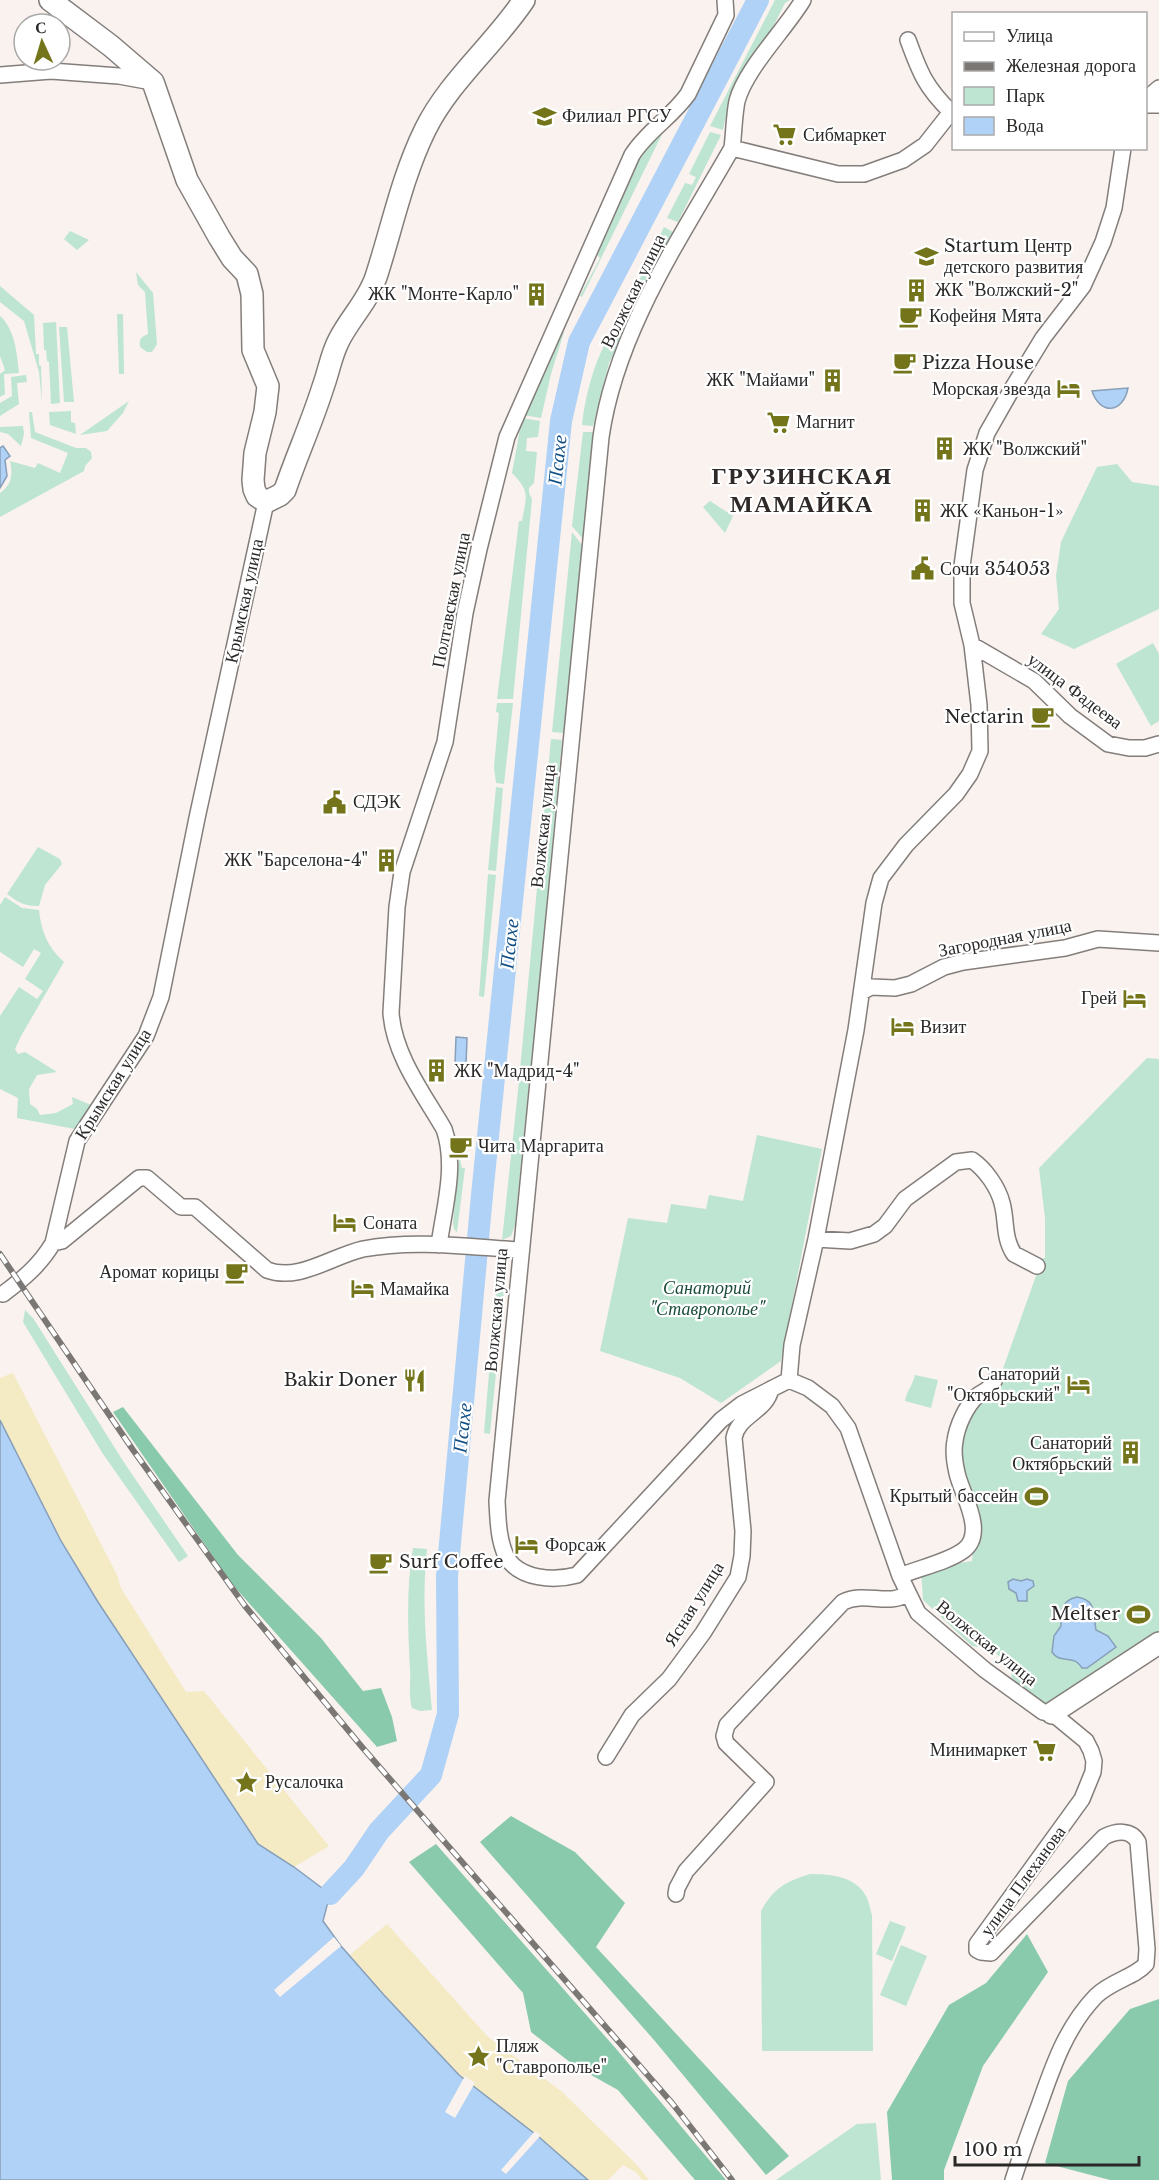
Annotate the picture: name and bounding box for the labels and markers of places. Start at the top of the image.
school or university icon: Филиал РГСУ [531,103,557,129]
place label: Филиал РГСУ [562,105,672,127]
supermarket icon: Сибмаркет [772,122,798,148]
place label: Сибмаркет [803,124,886,146]
place label: Startum Центр детского развития [944,235,1083,278]
school or university icon: Startum Центр детского развития [913,243,939,269]
building icon: ЖК "Волжский-2" [904,277,930,303]
place label: ЖК "Волжский-2" [935,279,1078,301]
building icon: ЖК "Монте-Карло" [524,281,550,307]
place label: ЖК "Монте-Карло" [368,283,519,305]
cafe icon: Кофейня Мята [898,303,924,329]
place label: Кофейня Мята [929,305,1042,327]
cafe icon: Pizza House [891,350,917,376]
place label: Pizza House [922,352,1034,374]
building icon: ЖК "Майами" [820,367,846,393]
place label: ЖК "Майами" [706,369,815,391]
hotel icon: Морская звезда [1056,376,1082,402]
place label: Морская звезда [932,378,1051,400]
supermarket icon: Магнит [765,409,791,435]
place label: Магнит [796,411,855,433]
building icon: ЖК "Волжский" [932,436,958,462]
place label: ЖК "Волжский" [963,438,1087,460]
building icon: ЖК «Каньон-1» [909,498,935,524]
place label: ЖК «Каньон-1» [940,500,1064,522]
public building icon: Сочи 354053 [909,556,935,582]
place label: Сочи 354053 [940,558,1050,580]
cafe icon: Nectarin [1029,704,1055,730]
place label: Nectarin [944,706,1024,728]
public building icon: СДЭК [322,789,348,815]
place label: СДЭК [353,791,402,813]
building icon: ЖК "Барселона-4" [373,847,399,873]
place label: ЖК "Барселона-4" [224,849,368,871]
hotel icon: Грей [1122,985,1148,1011]
place label: Грей [1081,987,1117,1009]
hotel icon: Визит [889,1014,915,1040]
place label: Визит [920,1016,966,1038]
building icon: ЖК "Мадрид-4" [423,1058,449,1084]
place label: ЖК "Мадрид-4" [454,1060,580,1082]
cafe icon: Чита Маргарита [447,1133,473,1159]
place label: Чита Маргарита [478,1135,604,1157]
hotel icon: Соната [332,1210,358,1236]
place label: Соната [363,1212,417,1234]
cafe icon: Аромат корицы [224,1259,250,1285]
place label: Аромат корицы [99,1261,219,1283]
hotel icon: Мамайка [349,1276,375,1302]
place label: Мамайка [380,1278,449,1300]
place label: Санаторий "Октябрьский" [947,1363,1060,1406]
restaurant icon: Bakir Doner [402,1367,428,1393]
place label: Bakir Doner [284,1369,397,1391]
hotel icon: Санаторий "Октябрьский" [1065,1371,1091,1397]
place label: Санаторий Октябрьский [1012,1432,1112,1475]
building icon: Санаторий Октябрьский [1117,1440,1143,1466]
sports icon: Крытый бассейн [1023,1483,1049,1509]
place label: Крытый бассейн [890,1485,1018,1507]
hotel icon: Форсаж [514,1532,540,1558]
place label: Форсаж [545,1534,606,1556]
cafe icon: Surf Coffee [368,1549,394,1575]
place label: Surf Coffee [399,1551,504,1573]
sports icon: Meltser [1125,1601,1151,1627]
place label: Meltser [1051,1603,1120,1625]
supermarket icon: Минимаркет [1032,1737,1058,1763]
place label: Минимаркет [930,1739,1027,1761]
place icon: Русалочка [234,1769,260,1795]
place label: Русалочка [265,1771,343,1793]
place label: Пляж "Ставрополье" [496,2035,607,2078]
place icon: Пляж "Ставрополье" [465,2043,491,2069]

